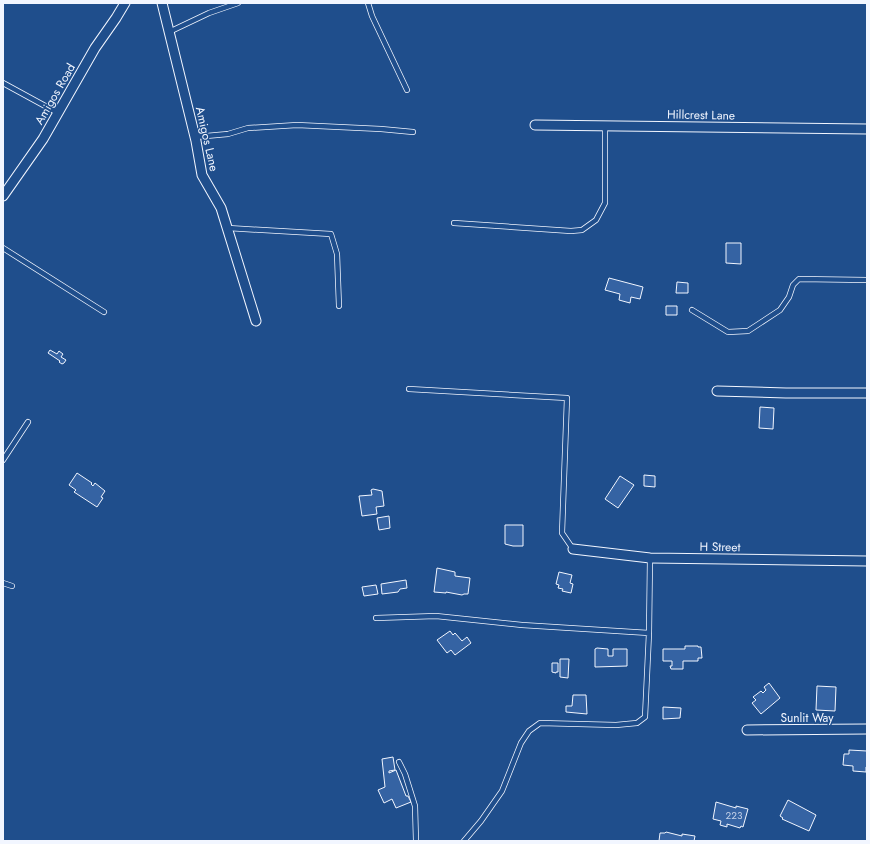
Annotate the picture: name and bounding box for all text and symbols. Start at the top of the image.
street label: Amigos Road [30,60,80,128]
street label: Amigos Lane [191,105,223,173]
street label: Hillcrest Lane [667,105,735,125]
street label: H Street [699,538,741,556]
street label: Sunlit Way [780,709,834,727]
house number: 223 [726,808,743,823]

